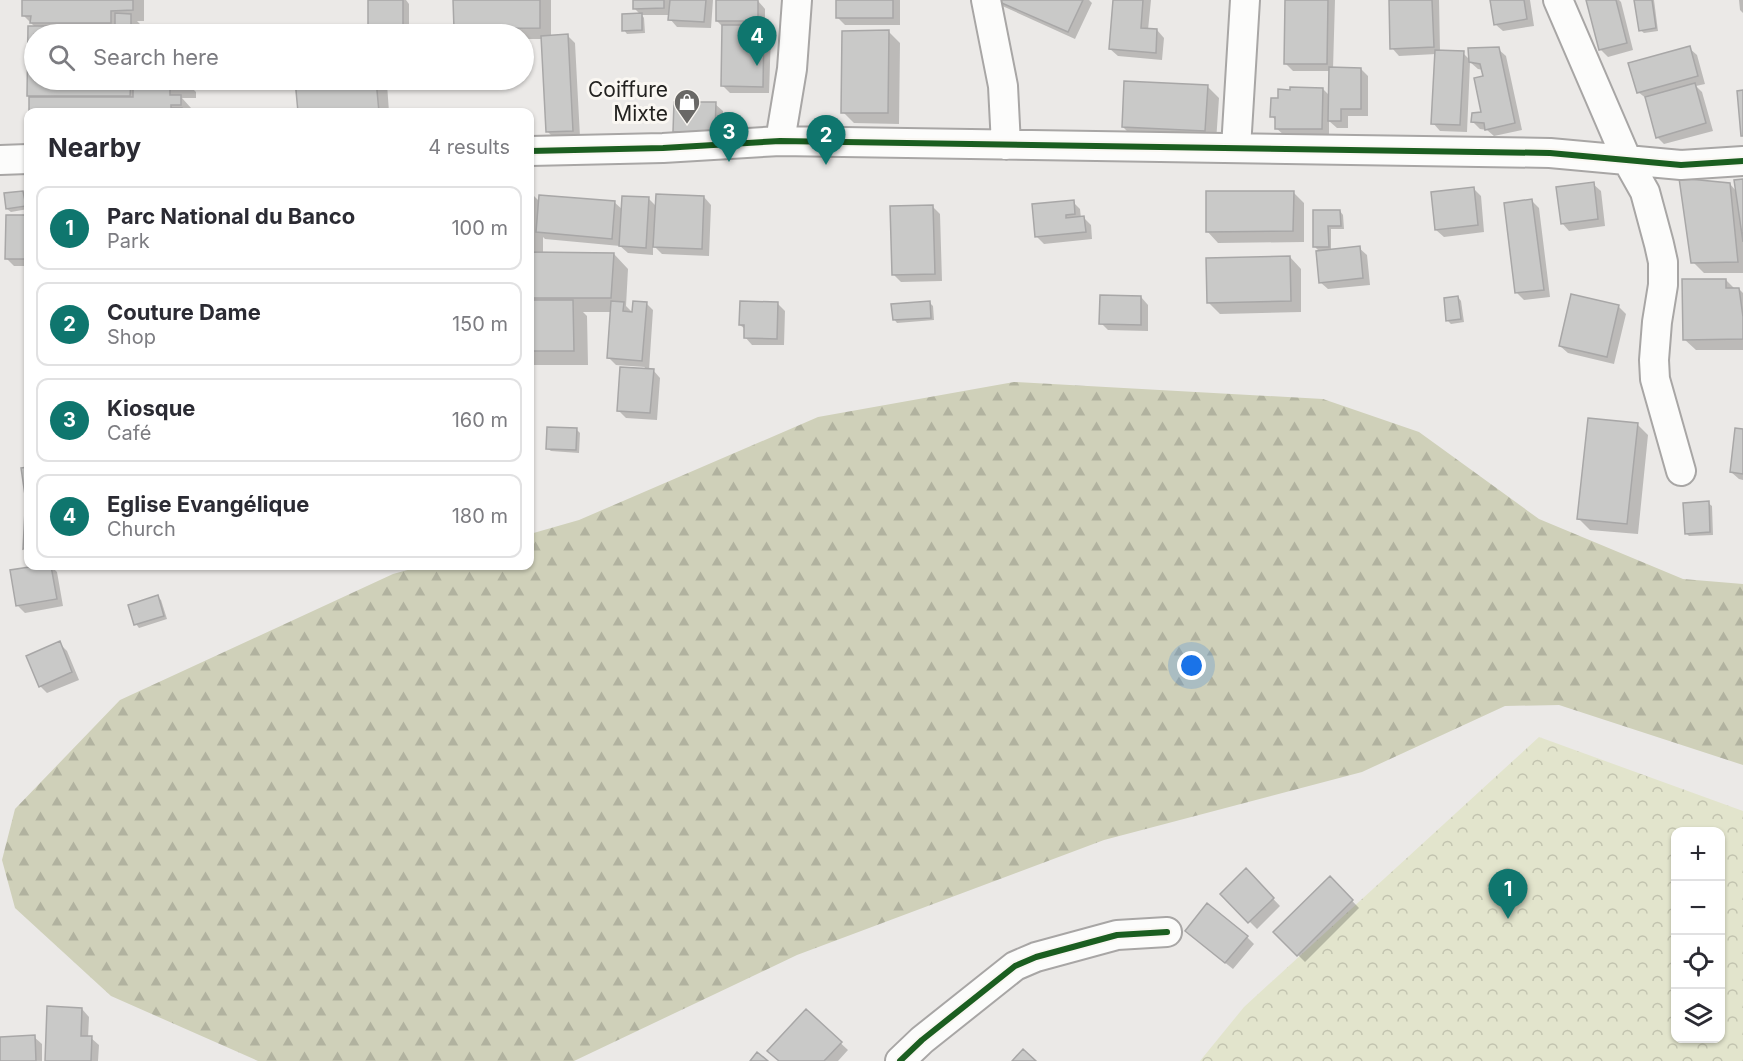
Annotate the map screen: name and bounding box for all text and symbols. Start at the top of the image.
pin: 4 [738,16,777,66]
search box [24,24,534,90]
icon: search [45,41,78,74]
text: Search here [93,44,219,70]
place label: Coiffure Mixte [588,77,668,126]
shop icon: Coiffure Mixte [672,87,702,125]
pin: 3 [710,112,748,162]
pin: 2 [806,116,846,165]
text: Nearby [48,132,141,163]
text: 4 results [428,135,510,159]
text: Parc National du Banco [107,203,355,229]
text: 1 [65,216,74,240]
text: 100 m [451,216,508,240]
text: Park [107,229,150,253]
text: Couture Dame [107,299,261,325]
text: 2 [63,312,76,336]
text: 150 m [452,312,508,336]
text: Shop [107,325,156,349]
text: Kiosque [107,395,195,421]
text: 3 [63,408,76,432]
text: 160 m [452,408,508,432]
text: Café [107,421,151,445]
text: Eglise Evangélique [107,491,309,517]
text: 4 [63,504,76,528]
text: 180 m [452,504,508,528]
text: Church [107,517,176,541]
your location [1177,651,1206,680]
map controls [1671,827,1725,1043]
button: + [1671,827,1725,881]
pin: 1 [1488,870,1528,919]
button: − [1671,881,1725,935]
button: locate [1671,935,1725,989]
button: layers [1671,989,1725,1043]

